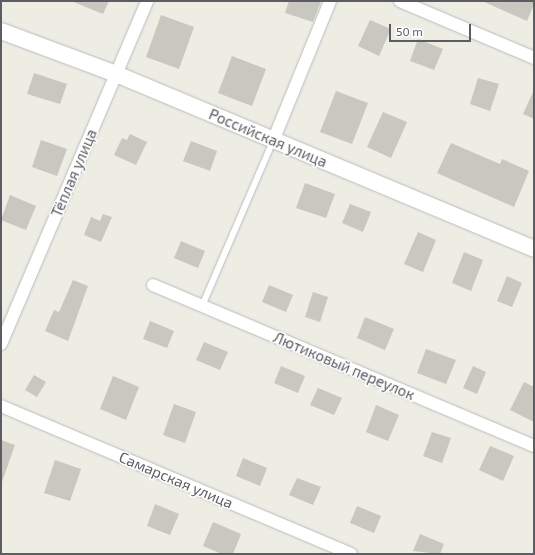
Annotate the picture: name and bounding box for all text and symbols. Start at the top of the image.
scale bar [391,16,473,42]
text: 50 m [396,24,423,38]
street label: Российская улица [206,105,330,171]
street label: Тёплая улица [47,126,101,220]
street label: Лютиковый переулок [271,328,417,404]
street label: Самарская улица [116,448,236,512]

